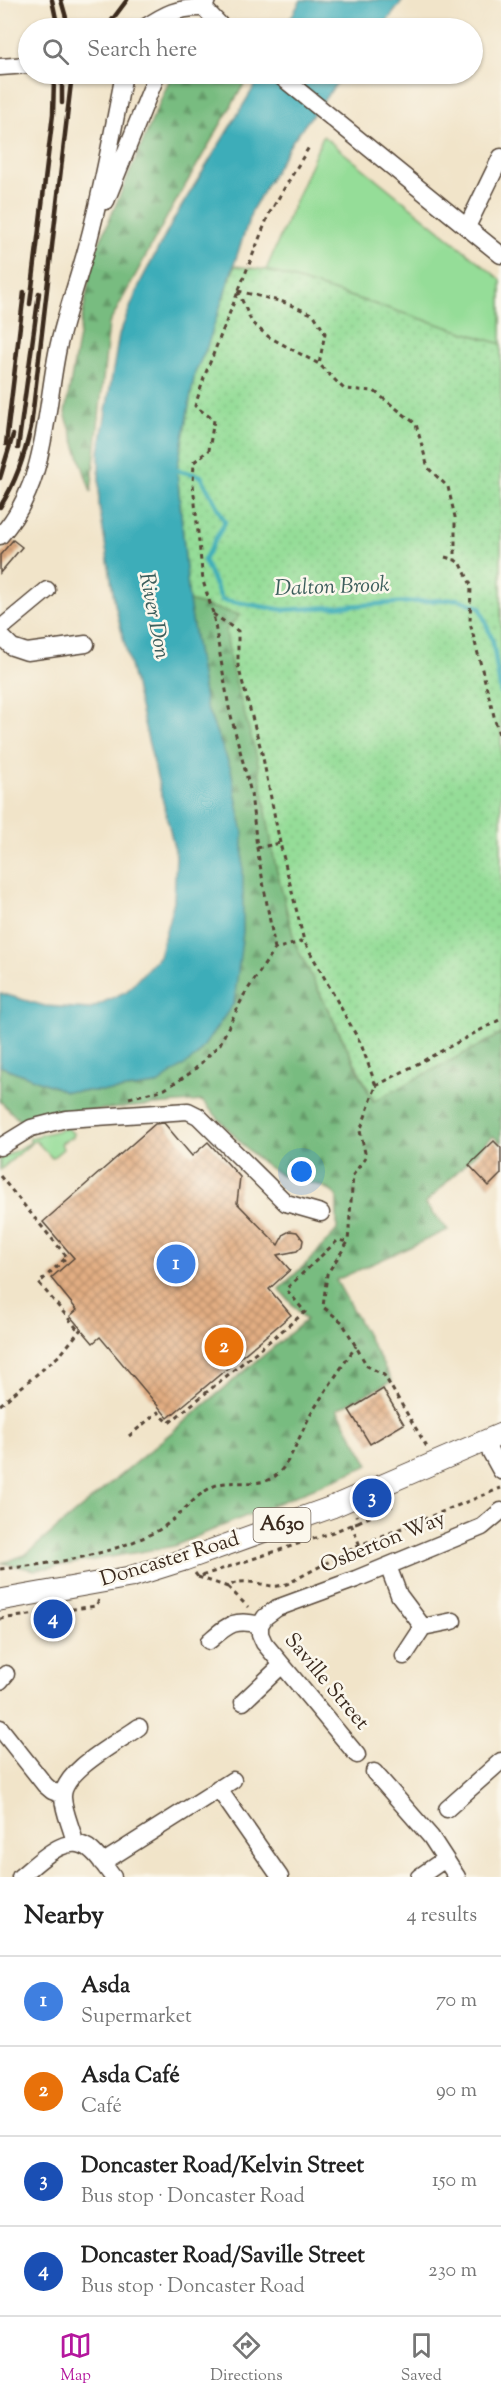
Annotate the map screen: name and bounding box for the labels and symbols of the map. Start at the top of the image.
water label: River Don [129,570,177,662]
water label: Dalton Brook [274,570,390,606]
your location [287,1157,316,1186]
pin: 1 [156,1242,195,1286]
pin: 2 [204,1324,244,1370]
pin: 3 [352,1476,392,1520]
street label: Osberton Way [316,1504,451,1582]
road number: A630 [254,1508,310,1542]
street label: Doncaster Road [97,1525,243,1595]
pin: 4 [34,1596,72,1642]
street label: Saville Street [276,1627,376,1737]

